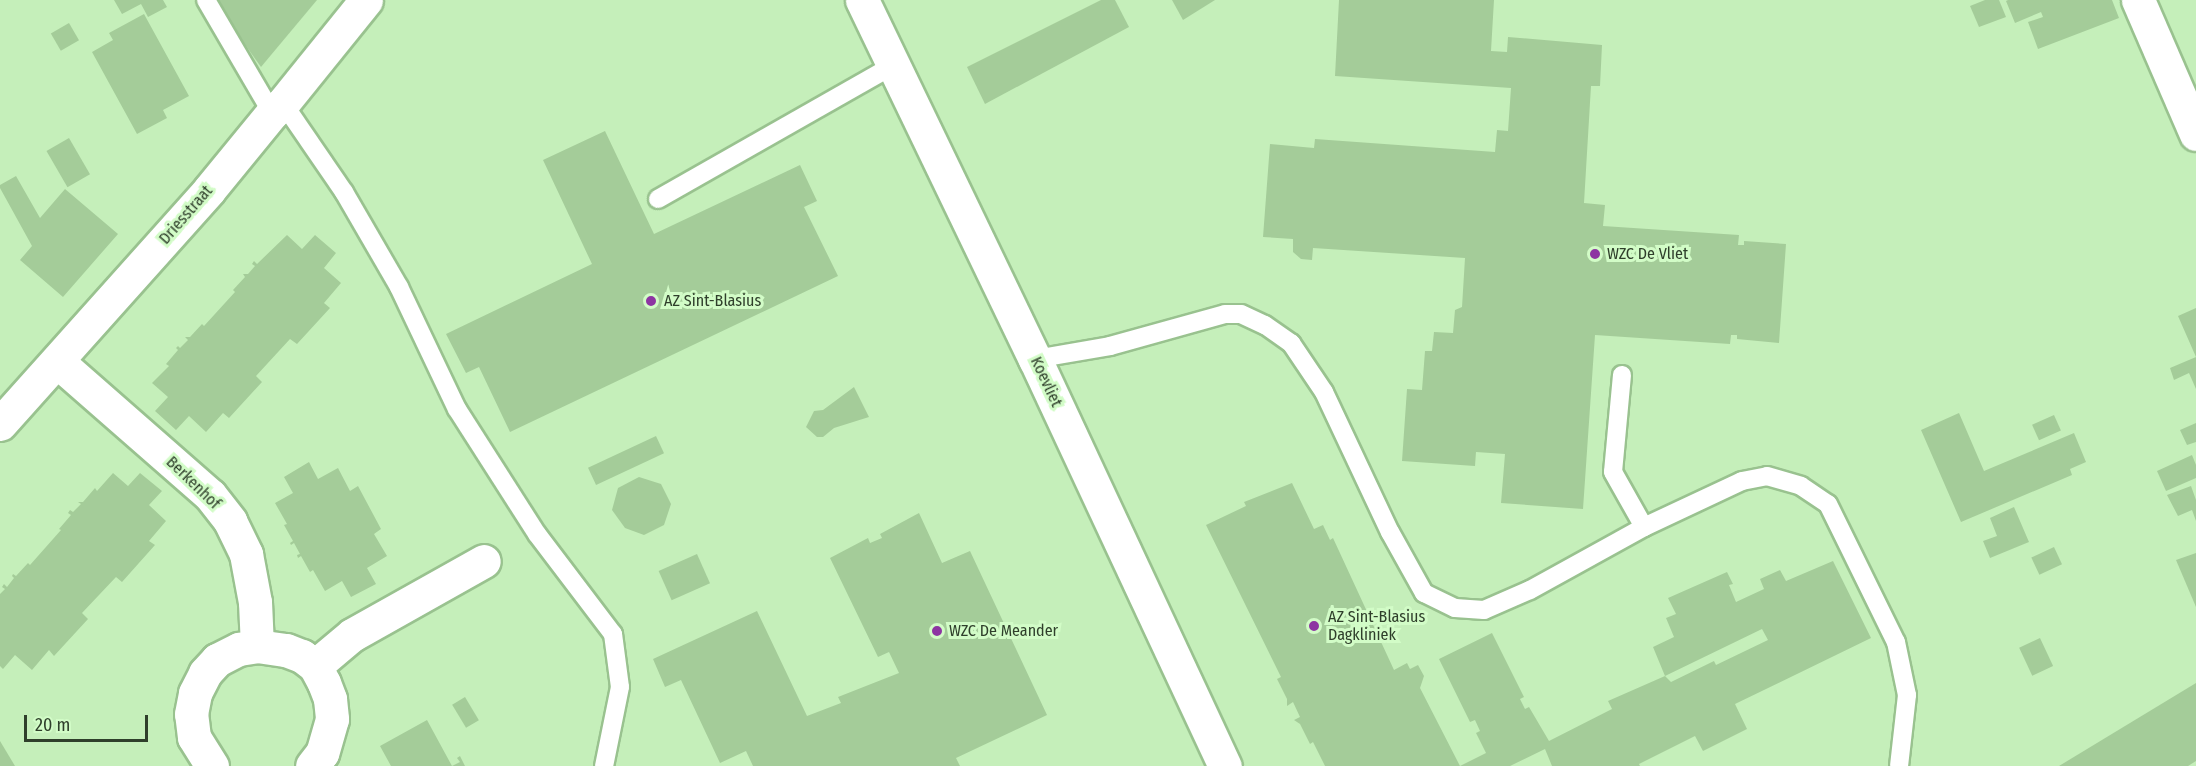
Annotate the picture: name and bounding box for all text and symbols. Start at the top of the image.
street label: Driesstraat [155,182,217,248]
place label: WZC De Vliet [1607,244,1688,264]
marker: WZC De Vliet [1588,247,1602,261]
place label: AZ Sint-Blasius [664,291,761,311]
marker: AZ Sint-Blasius [642,292,660,310]
street label: Koevliet [1026,354,1066,410]
street label: Berkenhof [162,453,224,513]
place label: AZ Sint-Blasius Dagkliniek [1328,607,1425,645]
marker: AZ Sint-Blasius Dagkliniek [1305,617,1323,635]
place label: WZC De Meander [949,621,1058,641]
marker: WZC De Meander [930,624,944,638]
scale bar [27,703,152,741]
text: 20 m [35,714,70,736]

